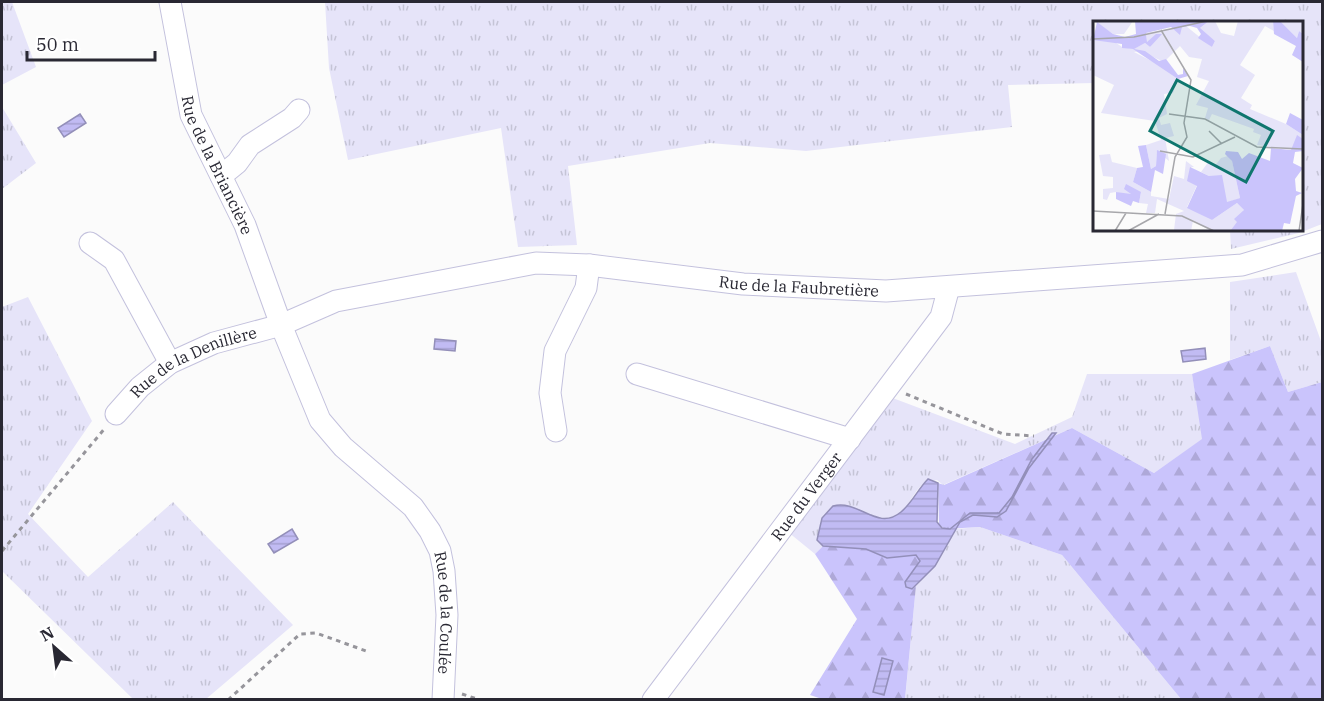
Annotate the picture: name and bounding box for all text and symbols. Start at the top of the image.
inset map [1093,21,1303,231]
scale bar [27,24,154,62]
text: 50 m [36,33,79,56]
street label: Rue de la Briancière [178,94,258,237]
street label: Rue de la Faubretière [718,271,879,301]
street label: Rue de la Denillère [125,322,259,402]
street label: Rue du Verger [766,448,846,545]
street label: Rue de la Coulée [430,549,457,675]
north arrow [24,617,84,677]
text: N [37,622,57,646]

